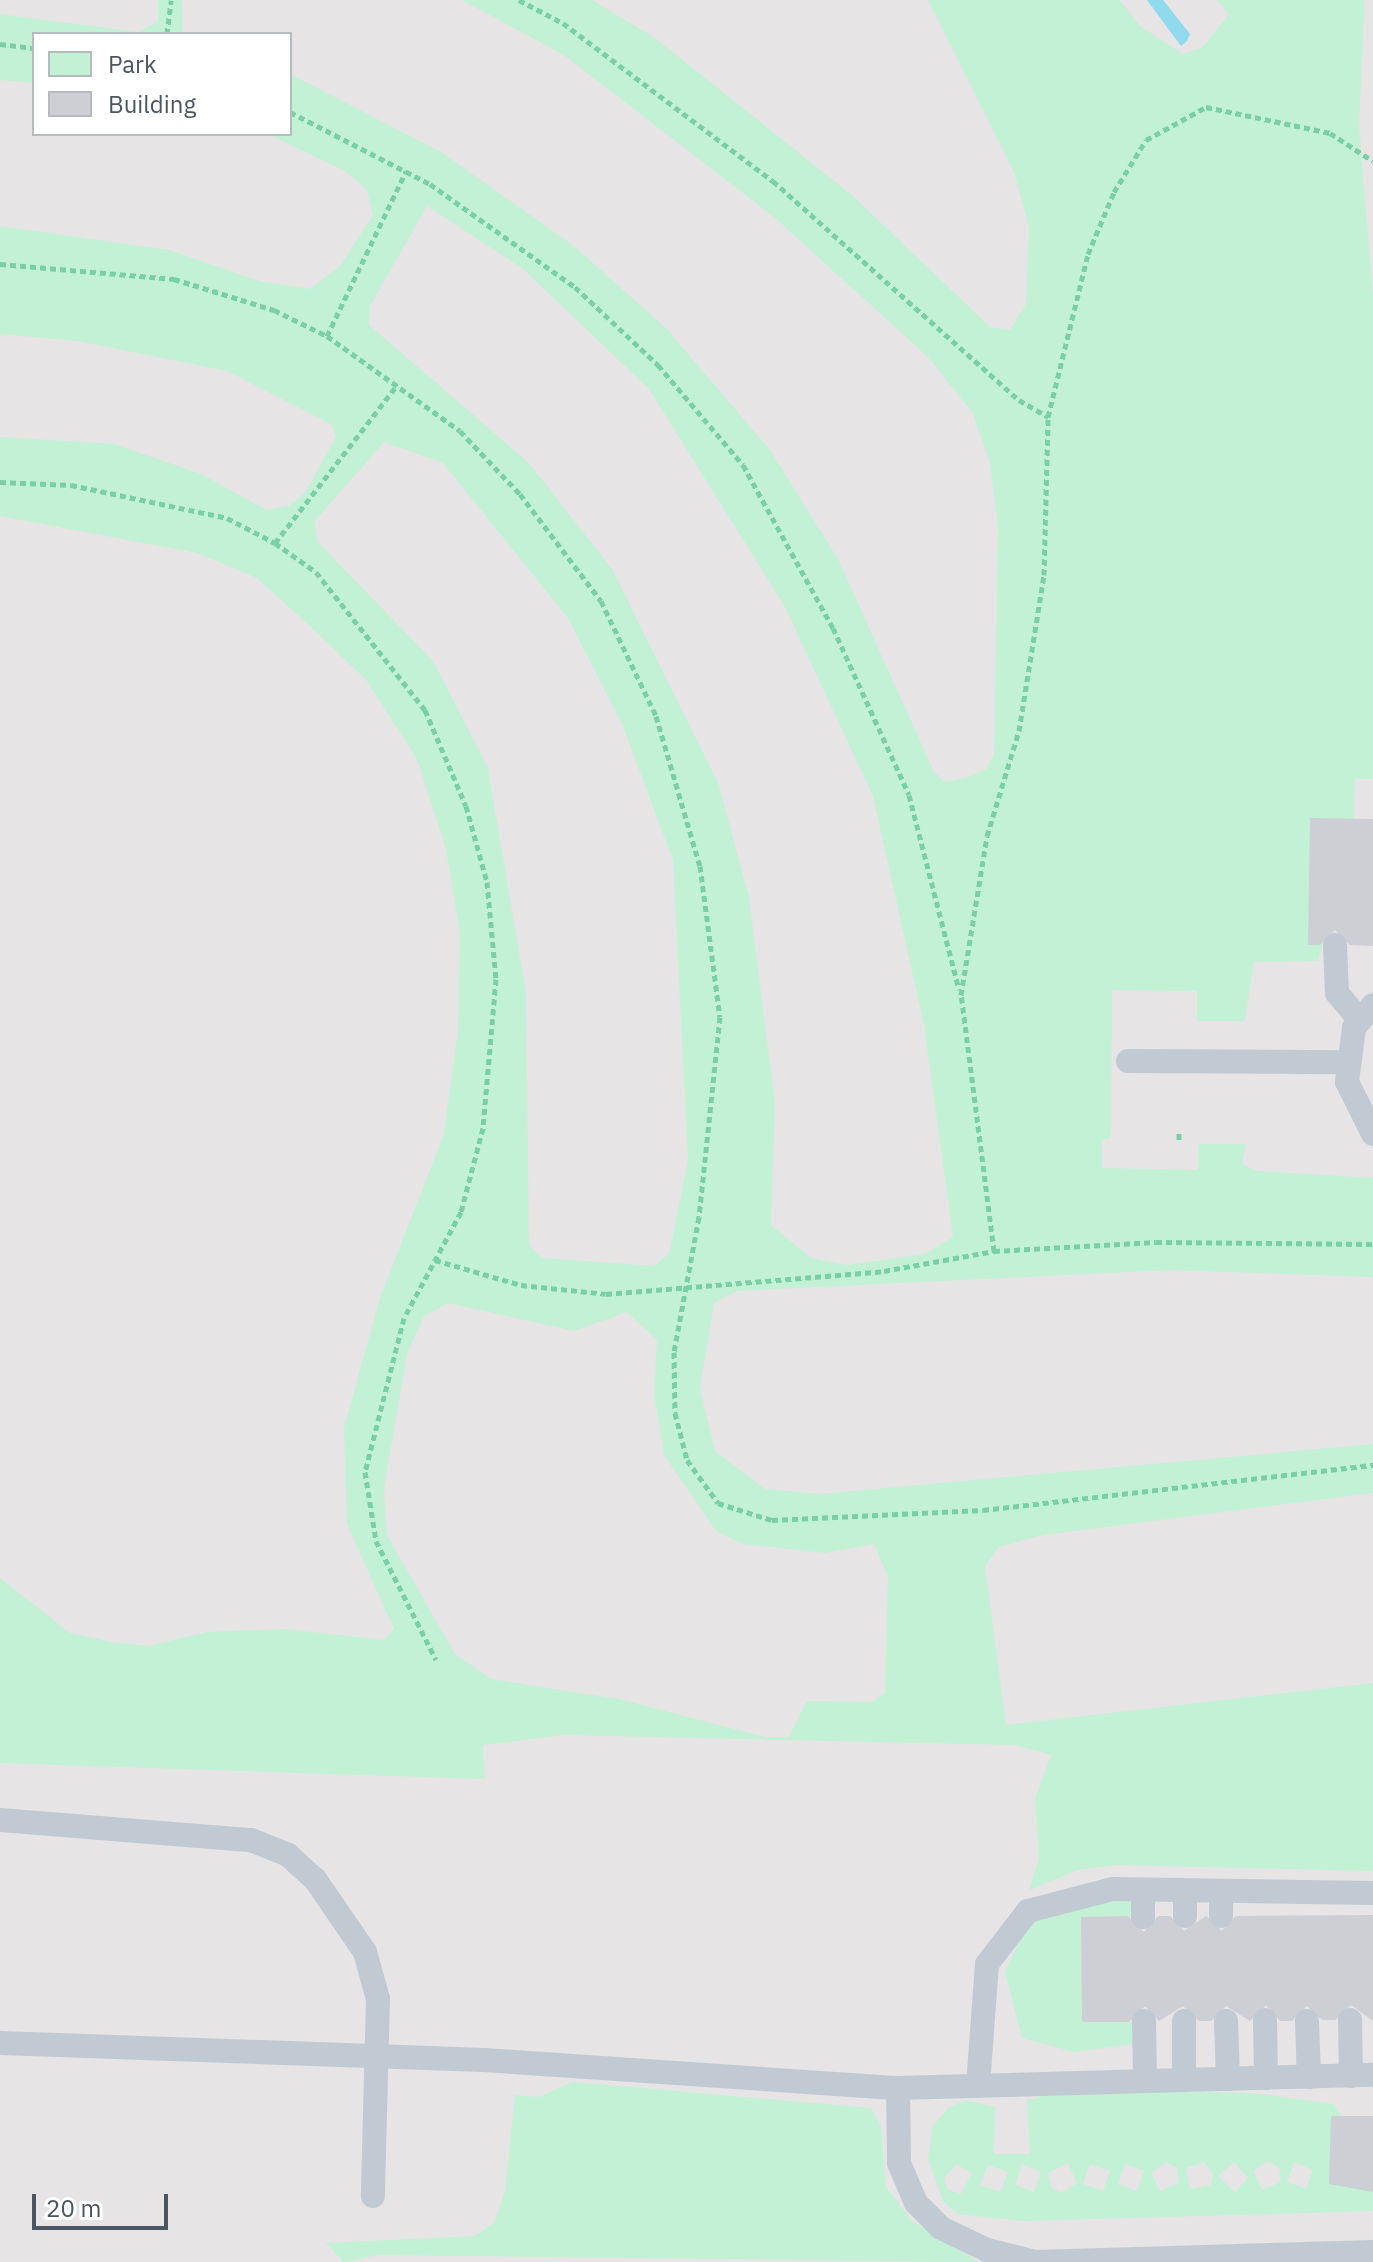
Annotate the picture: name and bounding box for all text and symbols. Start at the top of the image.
legend [32,32,292,136]
text: Park [108,48,157,80]
text: Building [108,88,196,120]
scale bar [36,2178,172,2228]
text: 20 m [46,2192,101,2224]

